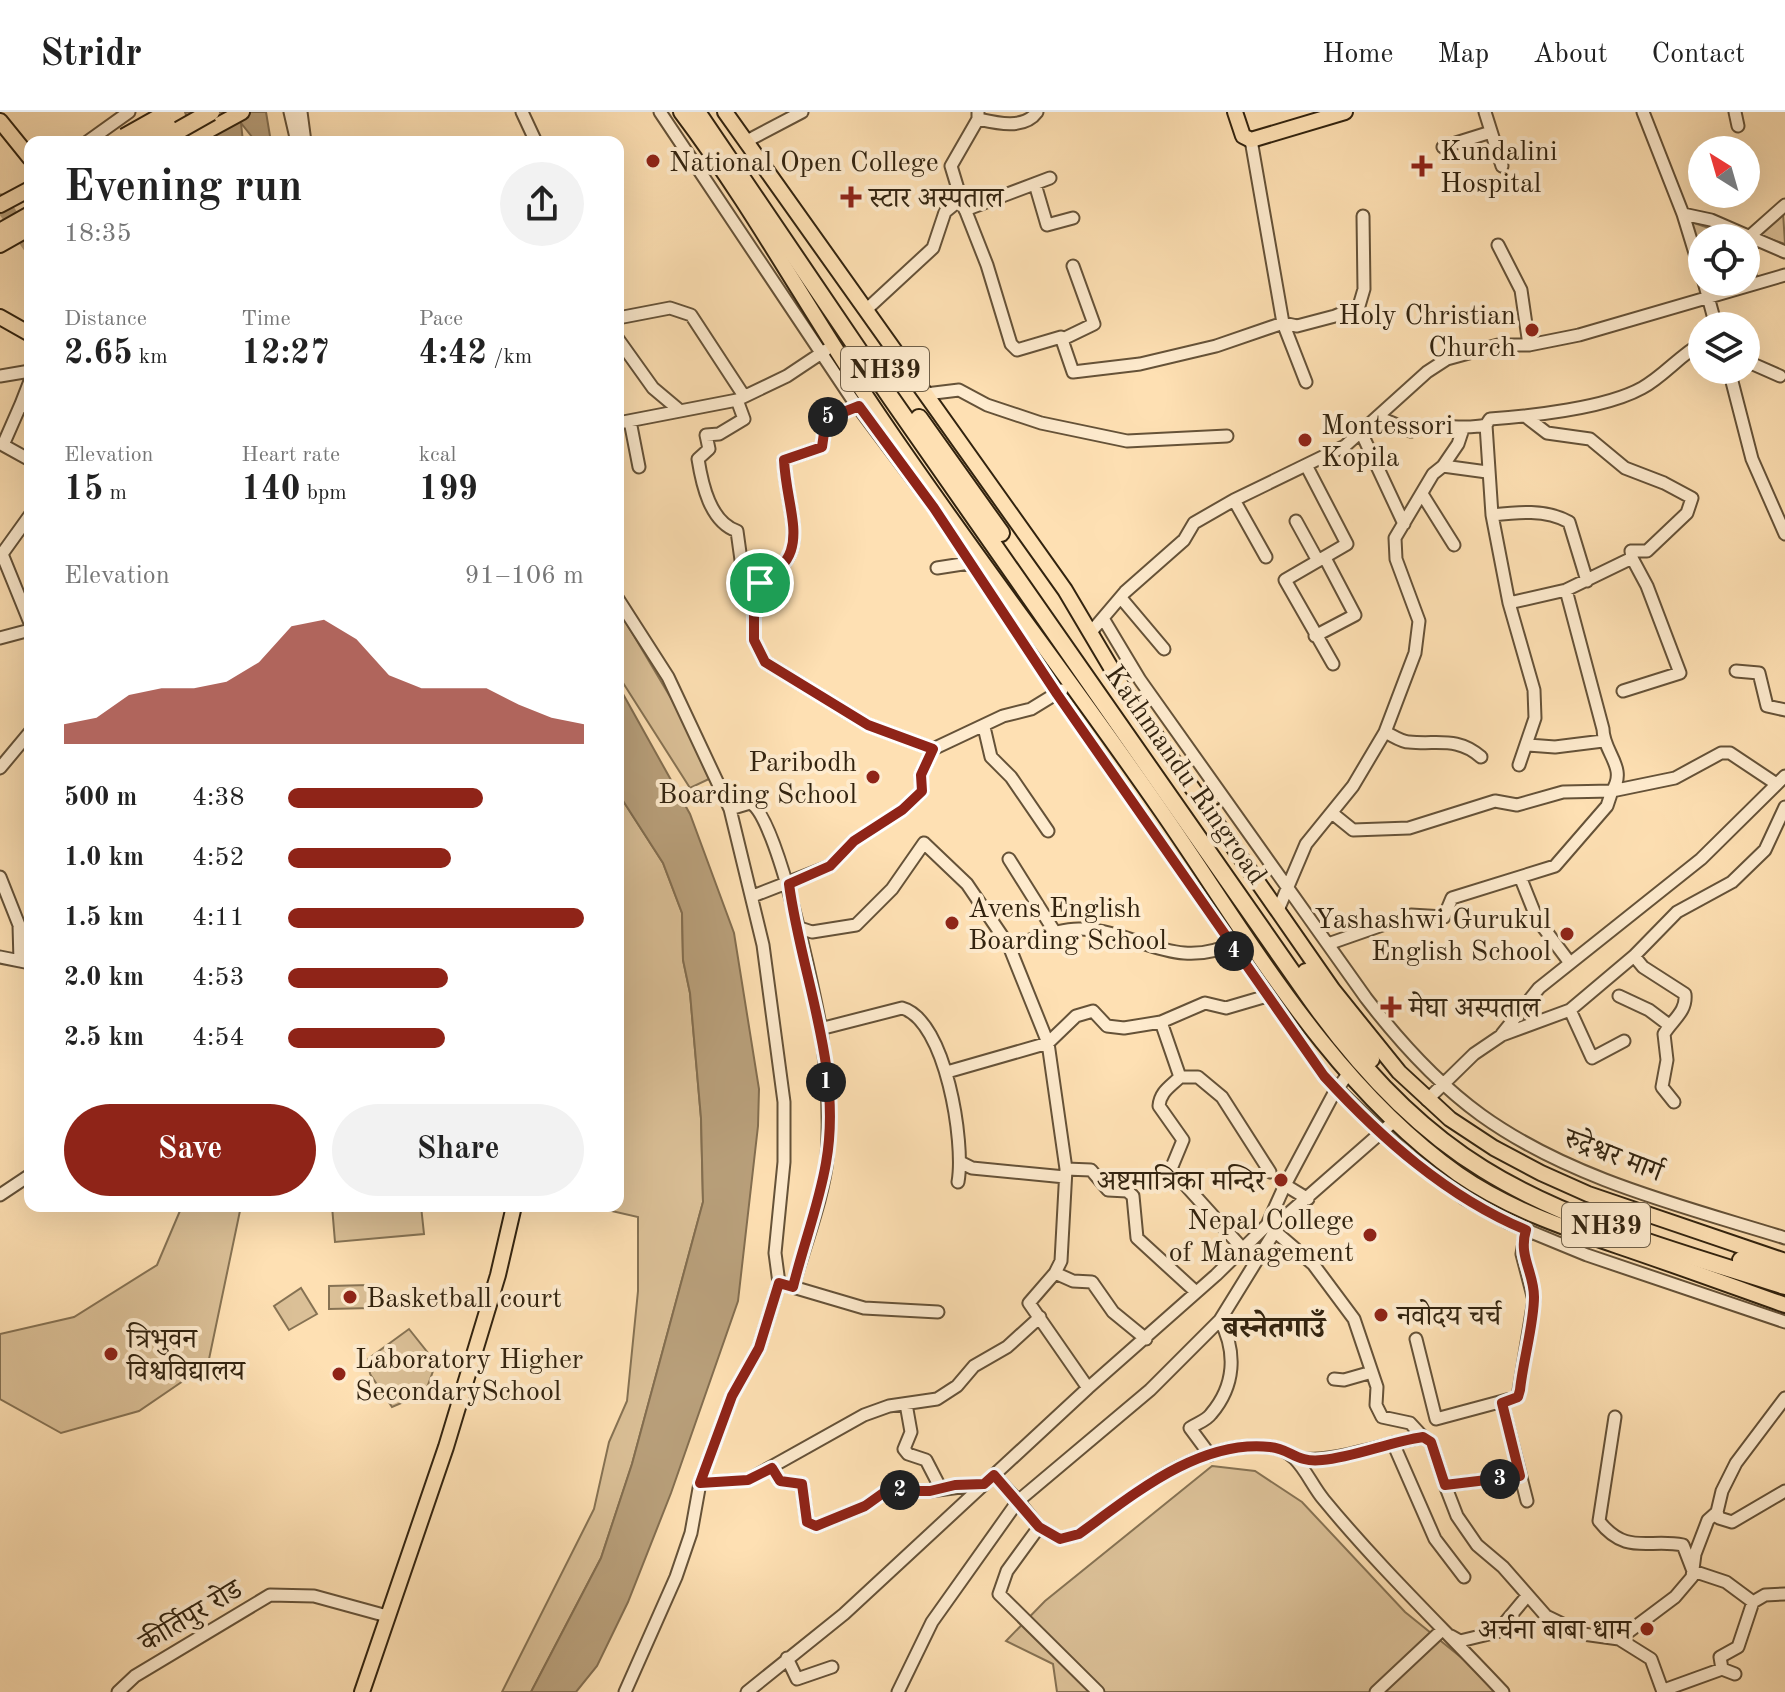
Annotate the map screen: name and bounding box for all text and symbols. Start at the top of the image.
text: Stridr [40,36,142,74]
text: Home [1322,41,1393,69]
text: Map [1437,41,1489,69]
text: About [1533,41,1608,69]
text: Contact [1652,41,1745,69]
north arrow [1688,136,1760,208]
map controls [1688,136,1760,384]
place label: Kundalini Hospital [1440,139,1558,199]
place label: National Open College [669,150,939,178]
marker: National Open College [644,152,662,170]
marker: Kundalini Hospital [1411,155,1433,177]
button: share [500,162,584,246]
text: Evening run [64,166,302,210]
marker: स्टार अस्पताल [840,186,862,208]
place label: स्टार अस्पताल [867,186,1005,214]
text: 18:35 [64,221,132,247]
button: locate [1688,224,1760,296]
place label: Holy Christian Church [1338,303,1516,363]
text: Distance [64,308,147,330]
text: Time [241,308,291,330]
text: Pace [419,308,463,330]
button: layers [1688,312,1760,384]
marker: Holy Christian Church [1523,321,1541,339]
text: 2.65 [64,337,133,371]
text: 12:27 [241,337,330,371]
text: 4:42 [419,337,487,371]
text: km [133,346,168,368]
text: /km [487,346,532,368]
road number: NH39 [841,347,929,391]
pin: 5 [808,397,848,437]
text: 5 [822,406,834,428]
place label: Montessori Kopila [1321,413,1453,473]
marker: Montessori Kopila [1296,431,1314,449]
text: Elevation [64,444,154,466]
text: Heart rate [241,444,340,466]
text: kcal [419,444,457,466]
text: 15 [64,473,103,507]
text: 140 [241,473,301,507]
text: 199 [419,473,478,507]
text: m [103,482,127,504]
text: bpm [301,482,347,504]
pin [726,549,794,617]
icon: arrive [738,561,782,605]
text: Elevation [64,563,170,589]
text: 91–106 m [465,563,584,589]
street label: Kathmandu Ringroad [1098,661,1271,890]
place label: Paribodh Boarding School [658,750,857,810]
marker: Paribodh Boarding School [864,768,882,786]
text: 500 m [64,785,137,811]
text: 4:38 [192,785,245,811]
text: 1.0 km [64,845,144,871]
text: 4:52 [192,845,245,871]
place label: Avens English Boarding School [968,896,1167,956]
text: 1.5 km [64,905,144,931]
text: 4:11 [192,905,245,931]
place label: Yashashwi Gurukul English School [1314,907,1551,967]
marker: Avens English Boarding School [943,914,961,932]
marker: Yashashwi Gurukul English School [1558,925,1576,943]
pin: 4 [1214,931,1254,971]
text: 4 [1228,940,1240,962]
text: 2.0 km [64,965,144,991]
text: 4:53 [192,965,245,991]
place label: मेघा अस्पताल [1407,991,1542,1024]
marker: मेघा अस्पताल [1380,996,1402,1018]
text: 2.5 km [64,1025,144,1051]
text: 4:54 [192,1025,245,1051]
pin: 1 [806,1062,846,1102]
text: 1 [820,1071,832,1093]
button: Save [64,1104,316,1196]
button: Share [332,1104,584,1196]
street label: रुद्रेश्वर मार्ग [1558,1120,1669,1189]
place label: अष्टमात्रिका मन्दिर [1097,1164,1267,1197]
marker: अष्टमात्रिका मन्दिर [1272,1171,1290,1189]
road number: NH39 [1562,1203,1650,1247]
place label: Nepal College of Management [1169,1208,1354,1268]
marker: Nepal College of Management [1361,1226,1379,1244]
place label: Basketball court [366,1286,562,1314]
marker: Basketball court [341,1288,359,1306]
place label: नवोदय चर्च [1395,1299,1503,1332]
marker: नवोदय चर्च [1372,1306,1390,1324]
district label: बस्नेतगाउँ [1221,1308,1328,1344]
place label: त्रिभुवन विश्वविद्यालय [125,1322,246,1387]
marker: त्रिभुवन विश्वविद्यालय [102,1345,120,1363]
place label: Laboratory Higher SecondarySchool [355,1347,583,1407]
marker: Laboratory Higher SecondarySchool [330,1365,348,1383]
pin: 3 [1480,1459,1520,1499]
text: 3 [1494,1468,1506,1490]
pin: 2 [880,1470,920,1510]
text: 2 [894,1479,906,1501]
street label: कीर्तिपुर रोड [131,1571,249,1661]
place label: अर्चना बाबा धाम [1478,1614,1632,1646]
marker: अर्चना बाबा धाम [1638,1620,1656,1638]

